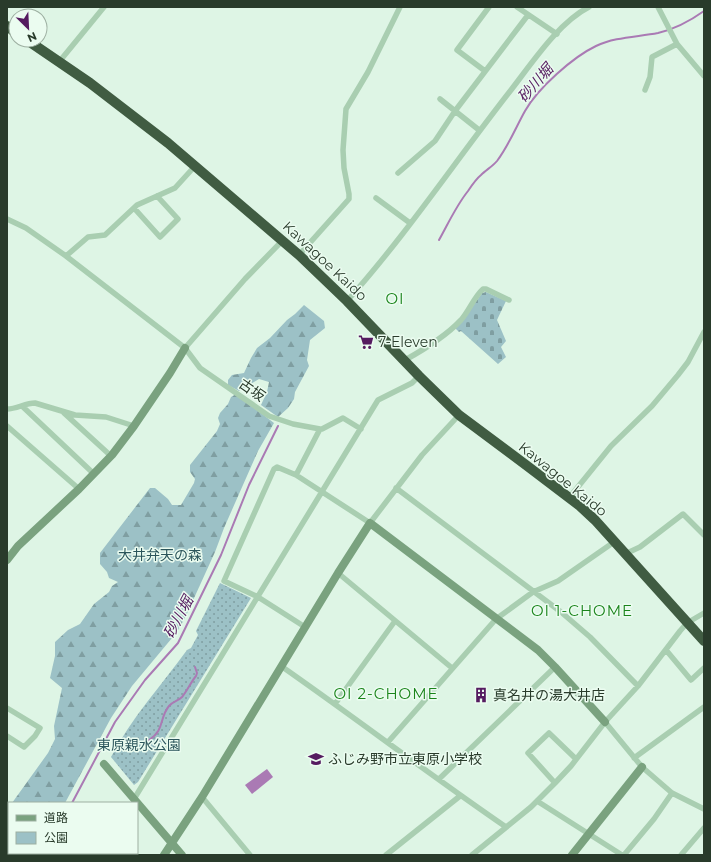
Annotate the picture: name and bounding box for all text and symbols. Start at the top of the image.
north arrow [8,8,48,48]
text: N [25,29,39,45]
water label: 砂川堀 [513,58,558,106]
street label: Kawagoe Kaido [279,217,371,305]
district label: OI [385,289,405,308]
supermarket icon: 7-Eleven [357,333,375,351]
place label: 7-Eleven [378,333,438,351]
street label: 古坂 [235,375,269,405]
street label: Kawagoe Kaido [515,438,611,520]
park label: 大井弁天の森 [118,546,202,564]
water label: 砂川堀 [159,591,198,641]
district label: OI 1-CHOME [531,601,633,620]
district label: OI 2-CHOME [333,684,439,703]
building icon: 真名井の湯大井店 [472,686,490,704]
place label: 真名井の湯大井店 [493,686,605,704]
park label: 東原親水公園 [97,736,181,754]
school or university icon: ふじみ野市立東原小学校 [307,750,325,768]
place label: ふじみ野市立東原小学校 [328,750,482,768]
legend [8,802,138,854]
text: 道路 [44,810,68,825]
text: 公園 [44,830,68,845]

